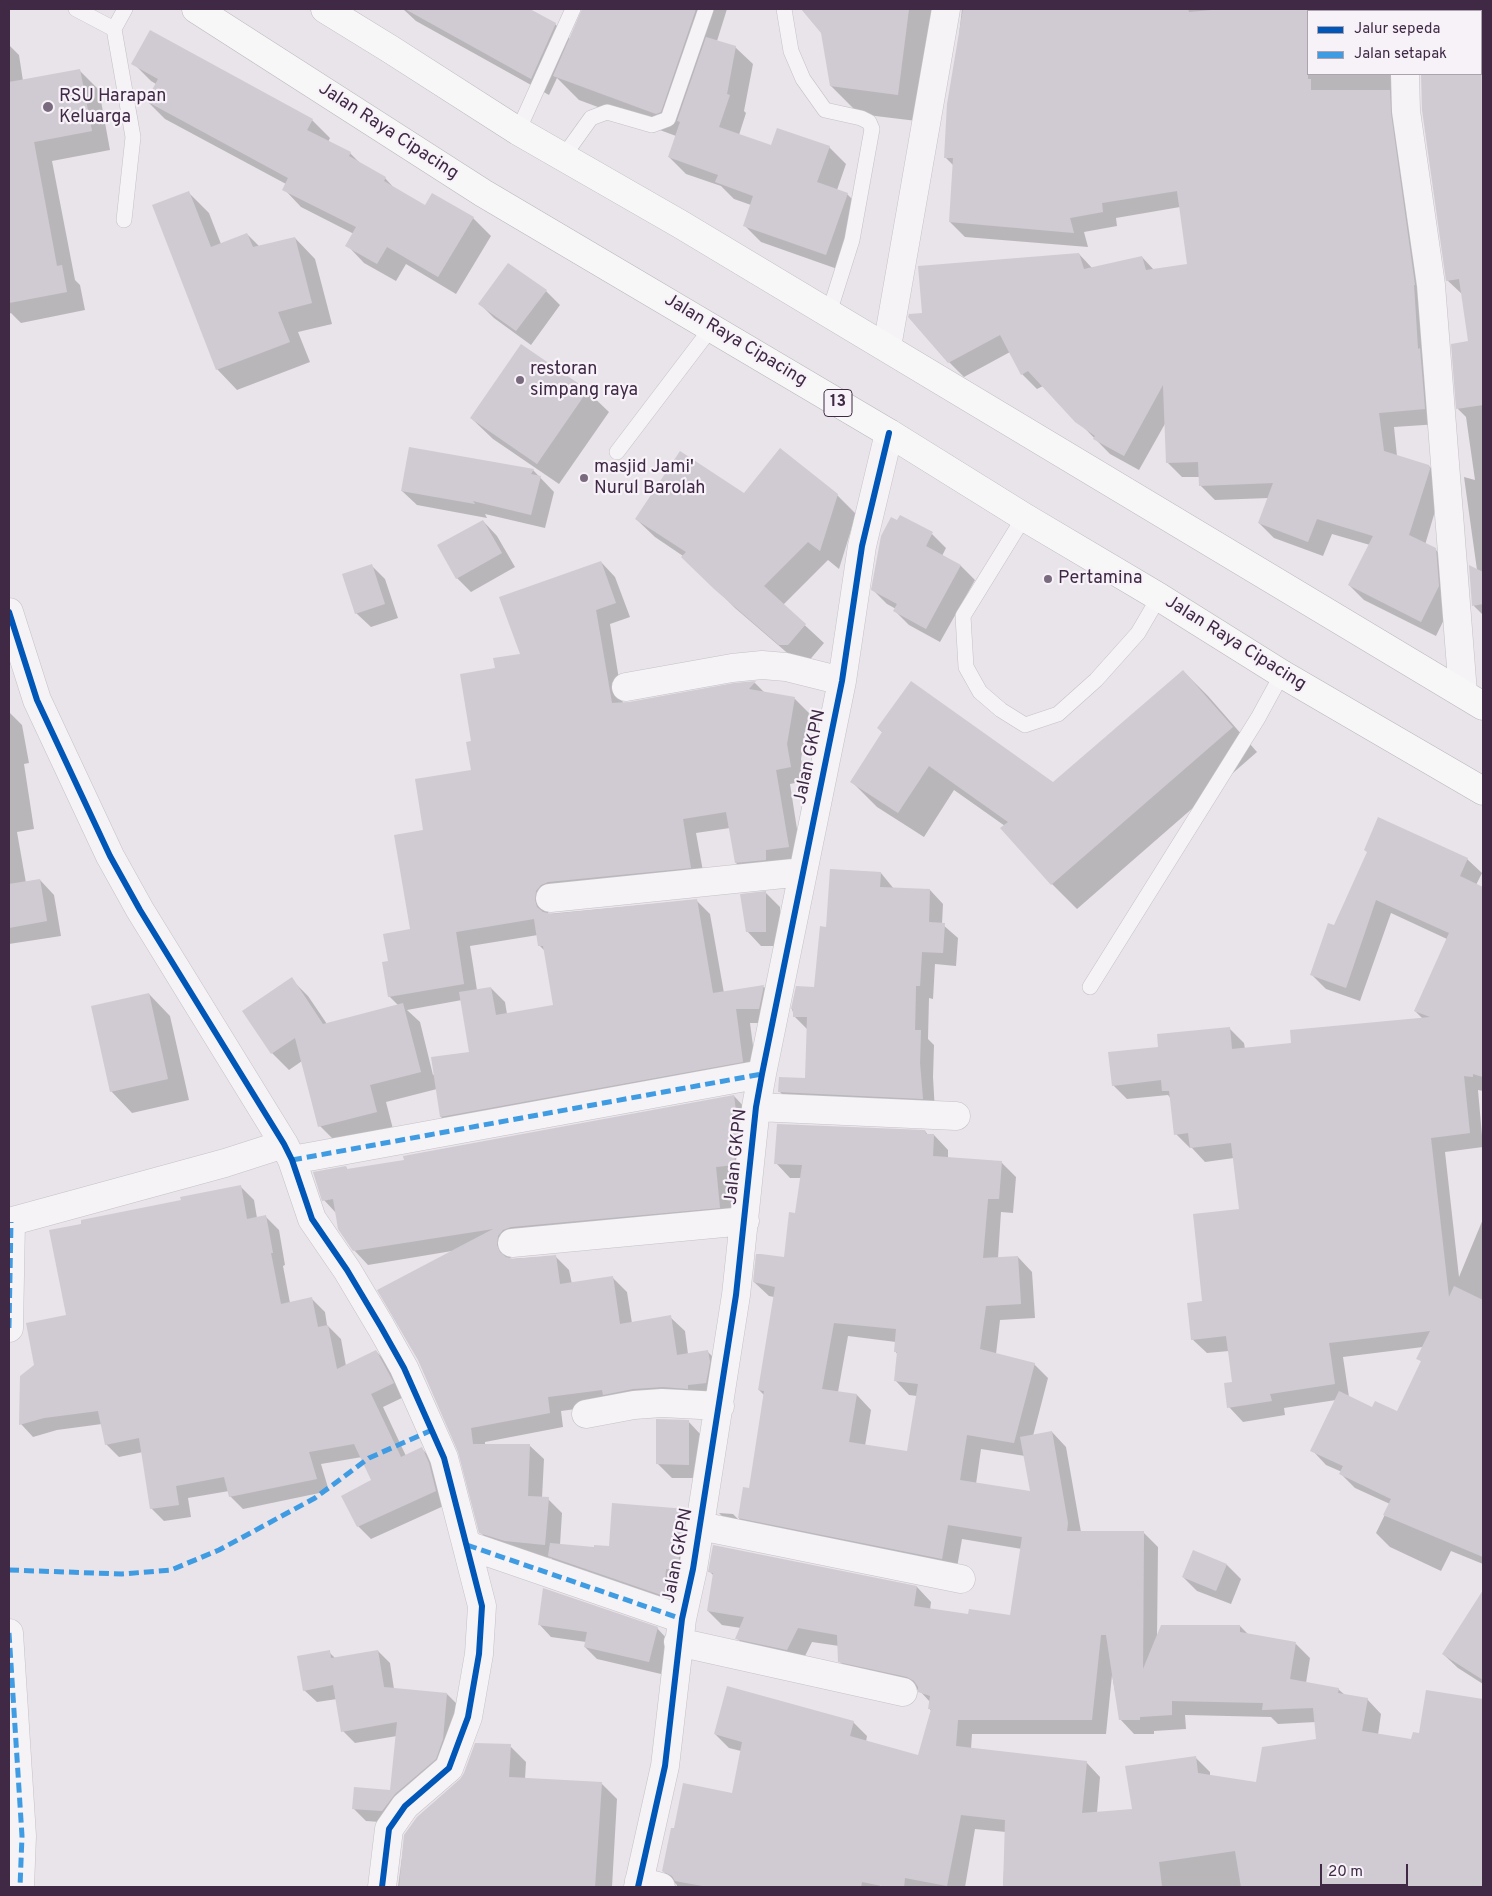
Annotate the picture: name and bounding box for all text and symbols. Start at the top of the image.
legend [1307,10,1482,75]
text: Jalur sepeda [1354,20,1440,39]
text: Jalan setapak [1354,45,1447,64]
street label: Jalan Raya Cipacing [314,79,462,185]
place label: RSU Harapan Keluarga [59,86,166,128]
marker: RSU Harapan Keluarga [41,100,55,114]
street label: Jalan Raya Cipacing [660,290,810,392]
place label: restoran simpang raya [530,359,638,402]
marker: restoran simpang raya [514,374,526,386]
road number: 13 [824,389,852,416]
place label: masjid Jami' Nurul Barolah [594,457,705,499]
marker: masjid Jami' Nurul Barolah [578,472,590,484]
place label: Pertamina [1058,568,1142,590]
marker: Pertamina [1042,573,1054,585]
street label: Jalan Raya Cipacing [1160,592,1310,696]
street label: Jalan GKPN [790,708,832,806]
street label: Jalan GKPN [721,1108,753,1206]
street label: Jalan GKPN [659,1507,699,1605]
scale bar [1322,1854,1410,1886]
text: 20 m [1328,1863,1363,1882]

